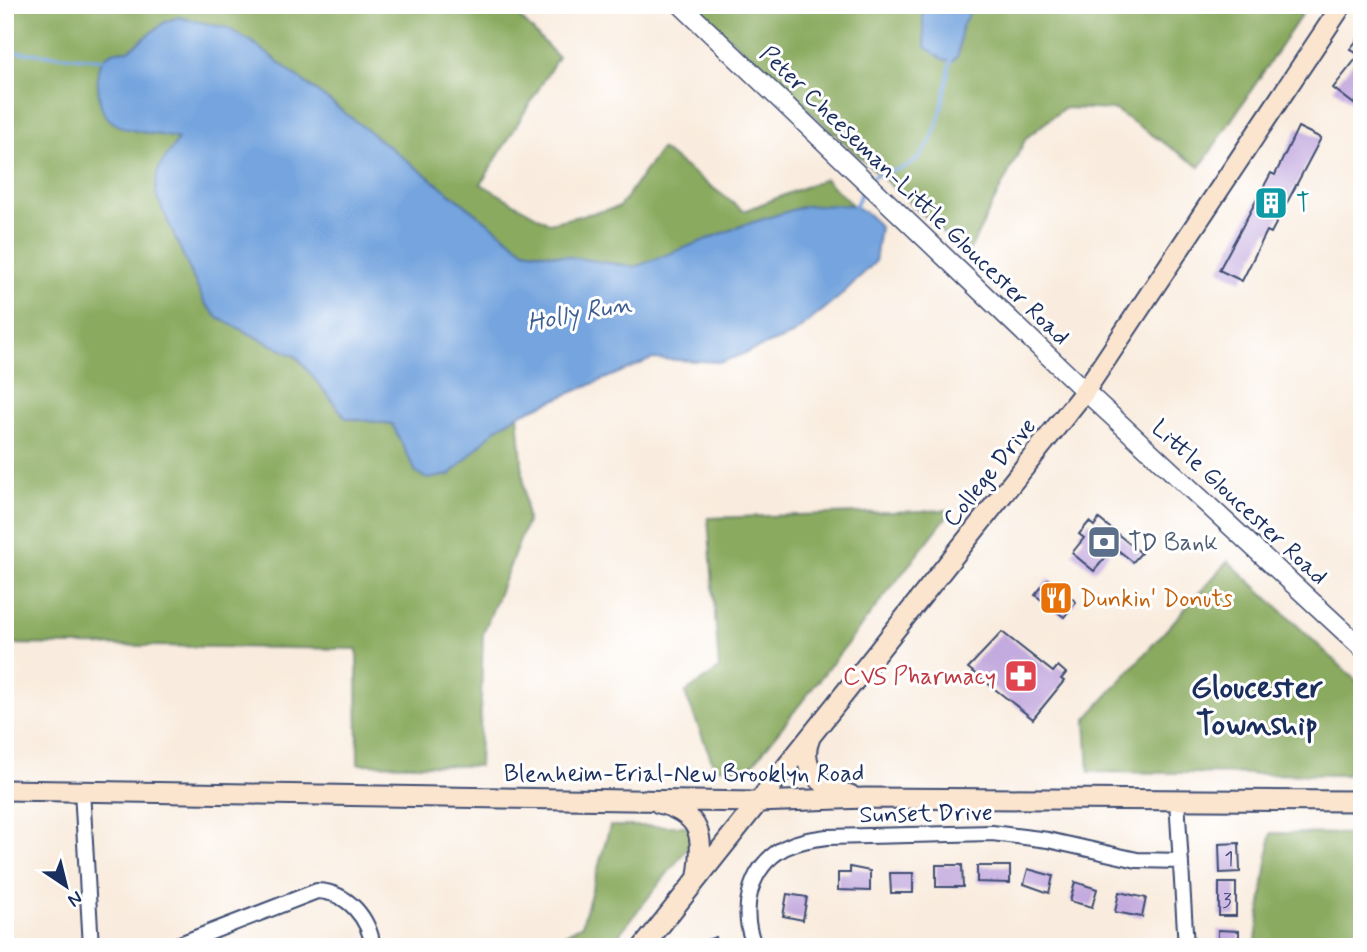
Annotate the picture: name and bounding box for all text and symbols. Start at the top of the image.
street label: Peter Cheeseman-Little Gloucester Road [752,39,1076,353]
building icon: T [1252,184,1290,222]
place label: T [1296,189,1310,220]
water label: Holly Run [524,287,635,341]
street label: College Drive [937,412,1044,534]
street label: Little Gloucester Road [1144,414,1333,593]
bank icon: TD Bank [1085,523,1123,561]
place label: TD Bank [1128,528,1218,559]
restaurant icon: Dunkin' Donuts [1037,579,1075,617]
place label: Dunkin' Donuts [1080,584,1233,615]
pharmacy icon: CVS Pharmacy [1002,657,1040,695]
place label: CVS Pharmacy [843,662,996,693]
district label: Gloucester Township [1191,667,1324,746]
street label: Blenheim-Erial-New Brooklyn Road [504,759,864,790]
street label: Sunset Drive [859,798,993,831]
house number: 1 [1224,845,1234,873]
north arrow [32,850,102,920]
text: N [63,885,87,913]
house number: 3 [1222,887,1232,915]

